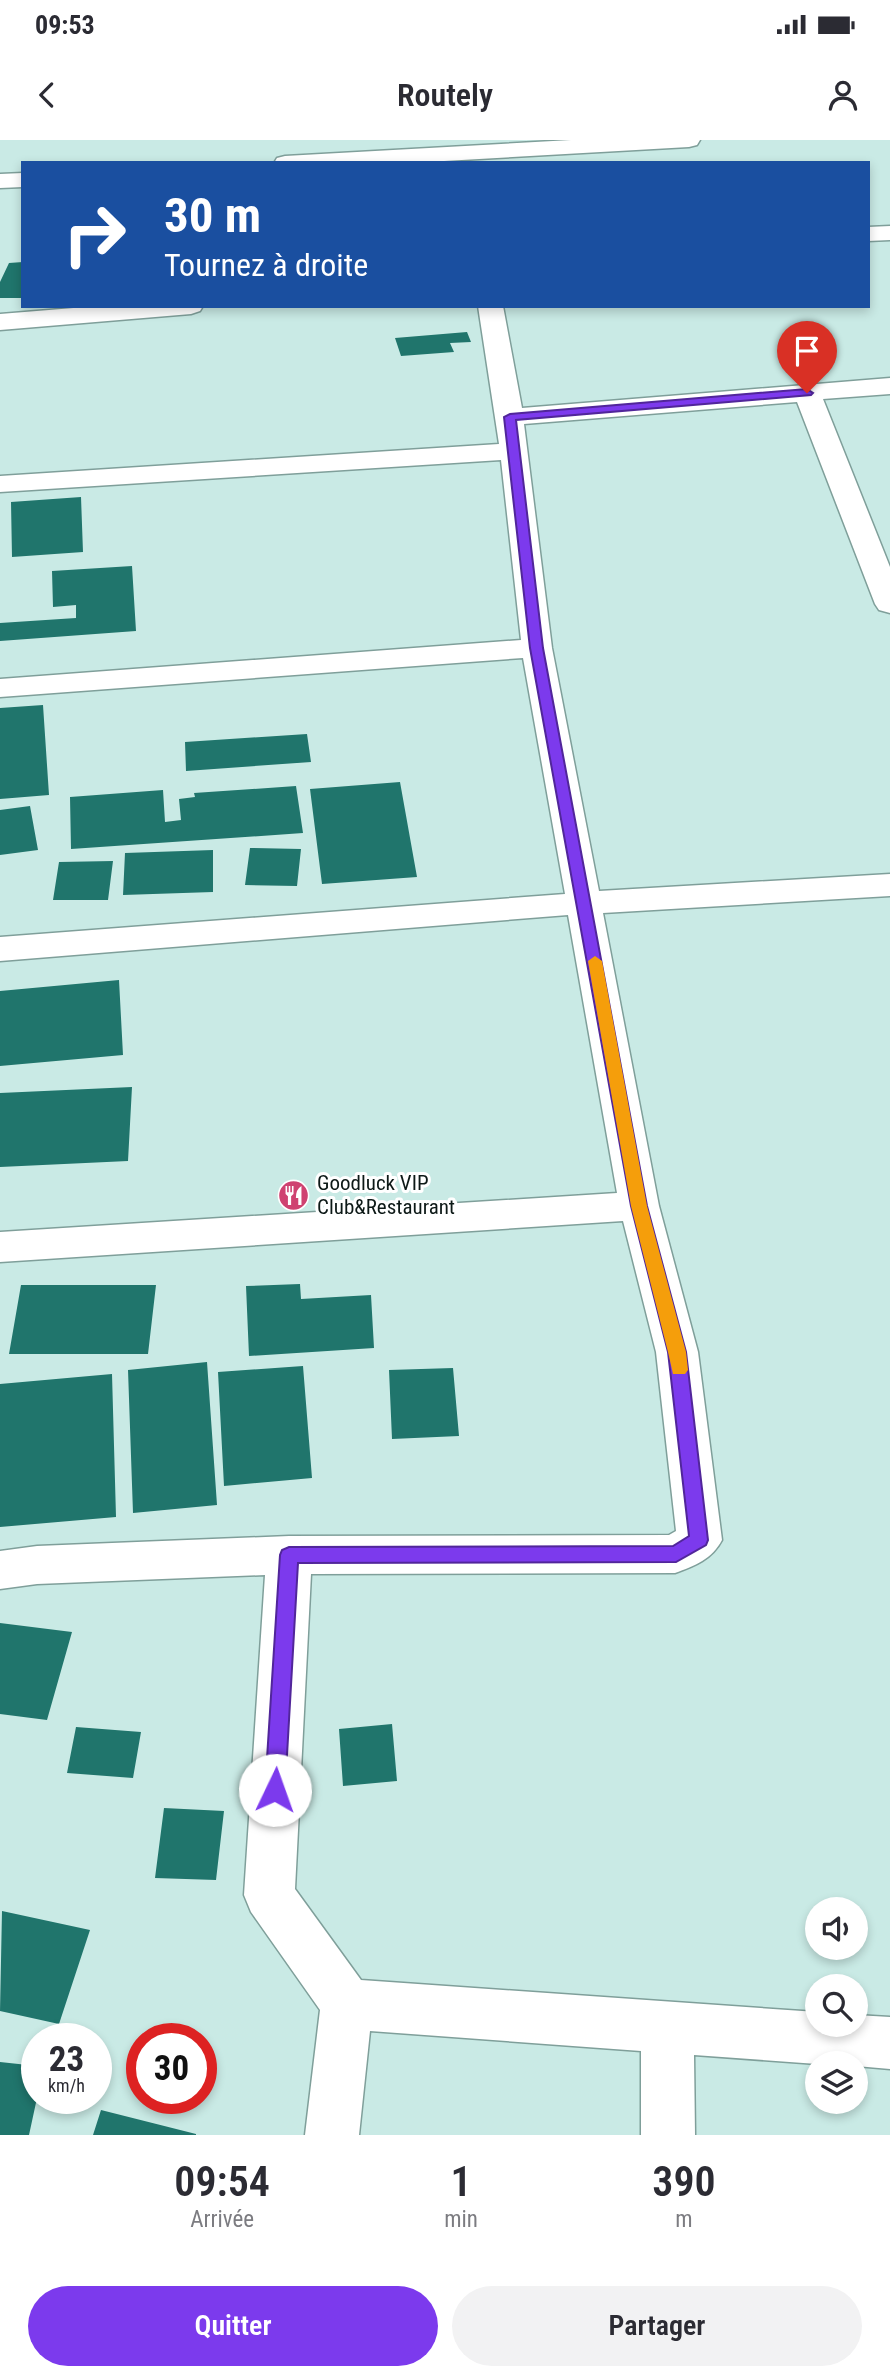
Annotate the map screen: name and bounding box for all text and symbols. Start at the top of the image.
text: 09:53 [35,10,95,40]
icon: back [28,76,66,114]
text: Routely [397,76,493,114]
icon: person [824,76,862,114]
text: 30 m [164,187,261,244]
icon: right [49,189,140,280]
text: Tournez à droite [164,246,368,284]
pin [777,321,837,393]
icon: arrive [788,332,826,370]
place label: Goodluck VIP Club&Restaurant [317,1171,455,1219]
restaurant icon: Goodluck VIP Club&Restaurant [277,1178,311,1212]
position arrow [238,1753,312,1827]
map controls [805,1897,868,2114]
button: sound [805,1897,868,1960]
button: search [805,1974,868,2037]
speed limit sign: 30 [126,2023,217,2114]
text: 23 [49,2039,84,2080]
button: layers [805,2051,868,2114]
text: km/h [48,2075,85,2096]
text: 09:54 [174,2157,270,2206]
text: 1 [451,2157,472,2206]
text: 390 [652,2157,716,2206]
text: Arrivée [190,2206,254,2233]
text: min [444,2206,478,2233]
text: m [675,2206,693,2233]
button: Quitter [28,2286,438,2366]
button: Partager [452,2286,862,2366]

